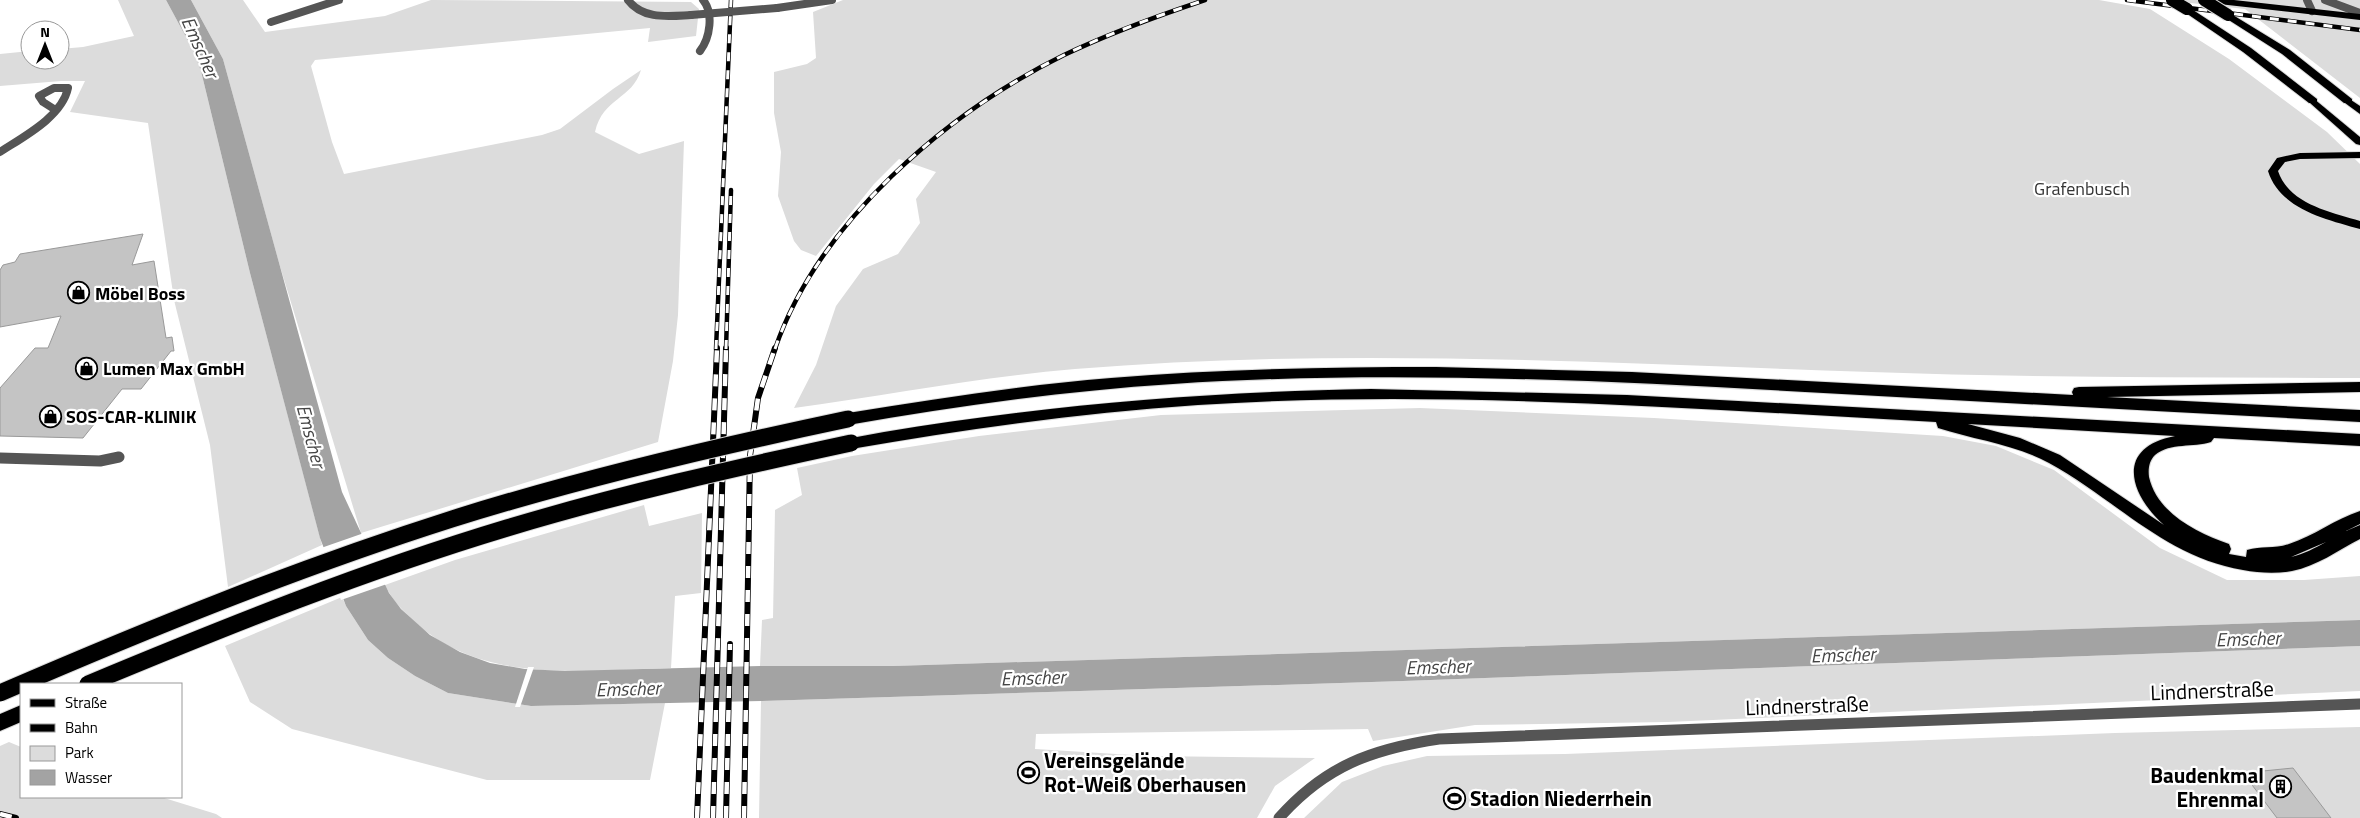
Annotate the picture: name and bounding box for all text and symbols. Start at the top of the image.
water label: Emscher [175,12,228,84]
north arrow [20,20,70,70]
text: N [40,21,50,42]
park label: Grafenbusch [2034,175,2130,202]
place label: Möbel Boss [95,280,185,307]
shop icon: Möbel Boss [67,281,91,305]
place label: Lumen Max GmbH [103,355,245,382]
shop icon: Lumen Max GmbH [75,356,99,380]
water label: Emscher [290,401,335,473]
place label: SOS-CAR-KLINIK [66,403,197,430]
shop icon: SOS-CAR-KLINIK [38,404,62,428]
water label: Emscher [2215,622,2283,654]
water label: Emscher [1810,638,1878,670]
water label: Emscher [1405,650,1473,682]
water label: Emscher [1000,661,1068,693]
water label: Emscher [595,672,663,704]
street label: Lindnerstraße [2150,672,2274,708]
legend [20,683,182,798]
street label: Lindnerstraße [1745,687,1869,723]
text: Straße [65,691,107,714]
text: Bahn [65,716,98,739]
text: Park [65,741,94,764]
place label: Vereinsgelände Rot-Weiß Oberhausen [1044,744,1246,800]
place label: Baudenkmal Ehrenmal [2150,759,2264,815]
sports icon: Vereinsgelände Rot-Weiß Oberhausen [1016,760,1040,784]
text: Wasser [65,766,112,789]
building icon: Baudenkmal Ehrenmal [2268,775,2292,799]
place label: Stadion Niederrhein [1470,782,1652,814]
sports icon: Stadion Niederrhein [1442,786,1466,810]

